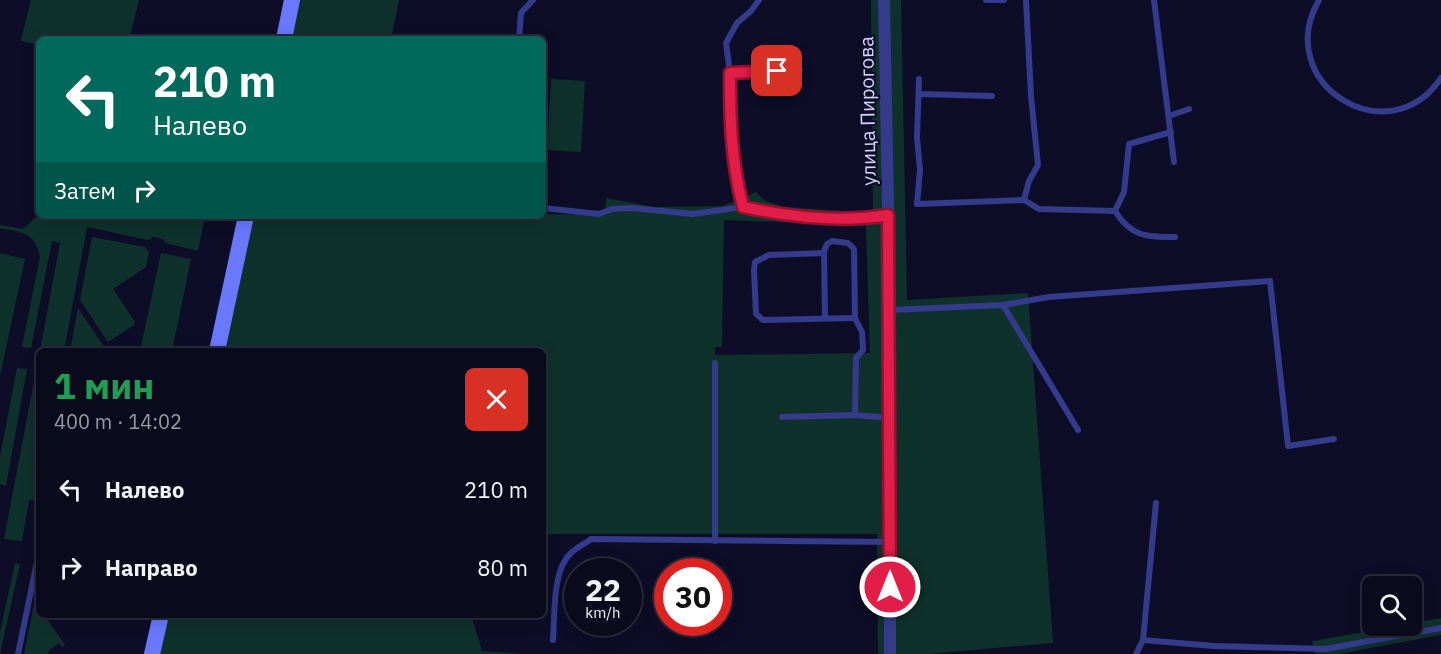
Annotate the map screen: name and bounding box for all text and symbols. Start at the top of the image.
street label: улица Пирогова [852,36,882,186]
pin [751,45,802,96]
text: 210 m [153,54,276,109]
icon: arrive [760,54,793,87]
icon: left [54,60,132,138]
text: Налево [153,107,247,142]
icon: right [128,174,161,207]
text: Затем [54,176,116,205]
text: 1 мин [54,362,154,409]
button: close [465,368,528,431]
text: 400 m · 14:02 [54,408,182,435]
icon: left [54,473,87,506]
text: Налево [105,475,184,504]
text: 210 m [464,475,528,504]
icon: right [54,551,87,584]
text: Направо [105,553,198,582]
text: 80 m [477,553,528,582]
position arrow [858,555,922,619]
speed limit sign: 30 [654,558,732,636]
text: 22 [585,570,621,609]
map controls [1362,576,1422,636]
button: search [1362,576,1422,636]
text: km/h [585,603,621,622]

